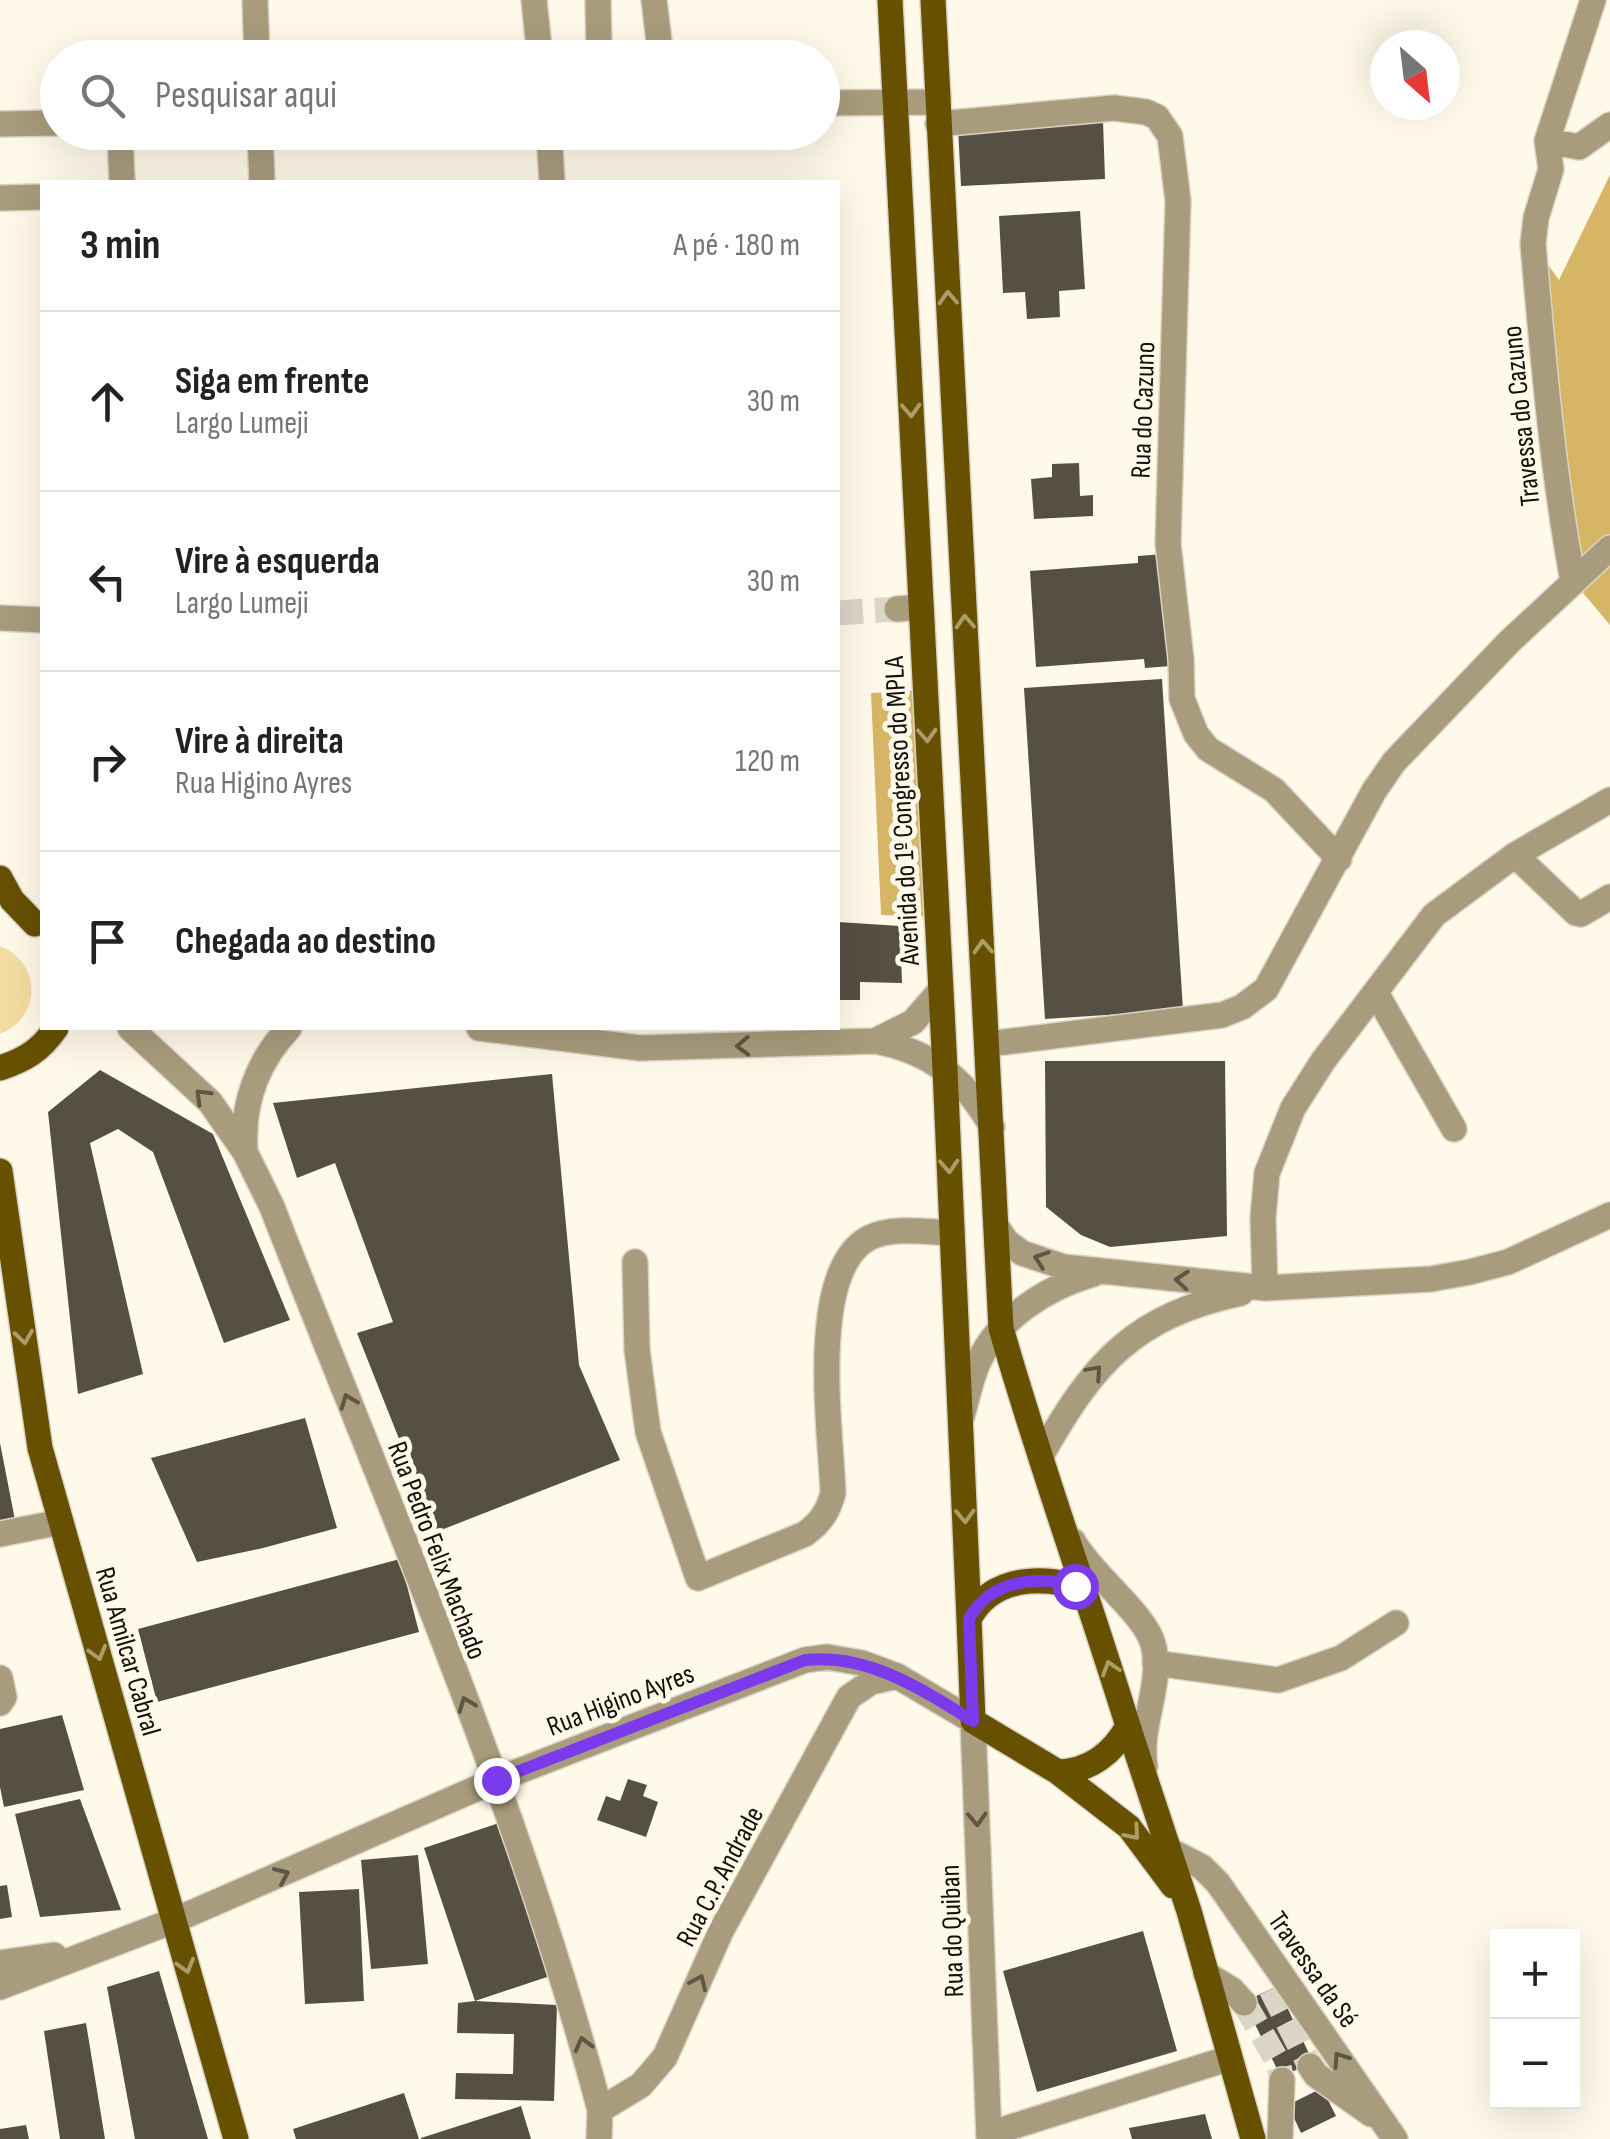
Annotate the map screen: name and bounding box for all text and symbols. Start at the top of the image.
north arrow [1370,30,1460,120]
search box [40,40,840,150]
icon: search [75,68,130,123]
text: Pesquisar aqui [155,73,337,118]
text: 3 min [80,220,160,271]
text: A pé · 180 m [673,226,800,265]
one-way arrow [938,289,959,305]
street label: Travessa do Cazuno [1496,324,1547,508]
street label: Rua do Cazuno [1125,341,1162,479]
text: Siga em frente [175,359,369,404]
icon: ahead [80,374,135,429]
text: 30 m [747,382,800,421]
one-way arrow [900,403,921,419]
text: Largo Lumeji [175,404,309,443]
text: Vire à esquerda [175,539,380,584]
icon: left [80,554,135,609]
text: 30 m [747,562,800,601]
text: Largo Lumeji [175,584,309,623]
one-way arrow [955,614,976,630]
street label: Avenida do 1º Congresso do MPLA [878,654,927,967]
text: Vire à direita [175,719,344,764]
one-way arrow [916,727,937,743]
icon: right [80,734,135,789]
text: 120 m [735,742,800,781]
text: Rua Higino Ayres [175,764,352,803]
icon: arrive [80,914,135,969]
text: Chegada ao destino [175,919,436,964]
one-way arrow [973,938,994,954]
one-way arrow [734,1035,750,1056]
one-way arrow [196,1089,214,1107]
one-way arrow [939,1159,960,1175]
one-way arrow [1034,1251,1051,1271]
one-way arrow [1173,1269,1189,1291]
one-way arrow [13,1329,34,1345]
one-way arrow [1083,1365,1101,1384]
one-way arrow [339,1393,359,1411]
street label: Rua Pedro Felix Machado [380,1437,493,1664]
one-way arrow [954,1509,975,1525]
street label: Rua Amilcar Cabral [88,1563,167,1740]
route start [1053,1564,1099,1610]
one-way arrow [86,1644,107,1661]
street label: Rua Higino Ayres [542,1657,699,1744]
one-way arrow [1102,1661,1122,1678]
one-way arrow [457,1696,478,1713]
route end [474,1758,520,1804]
street label: Rua C.P. Andrade [670,1801,771,1952]
one-way arrow [966,1811,987,1827]
one-way arrow [1121,1821,1139,1840]
street label: Rua do Quiban [934,1864,971,1998]
one-way arrow [272,1867,290,1887]
street label: Travessa da Sé [1261,1905,1365,2034]
map controls [1490,1929,1580,2109]
button: + [1490,1929,1580,2019]
one-way arrow [174,1956,195,1973]
one-way arrow [687,1974,707,1992]
button: − [1490,2019,1580,2109]
one-way arrow [573,2036,594,2053]
one-way arrow [1333,2051,1352,2069]

